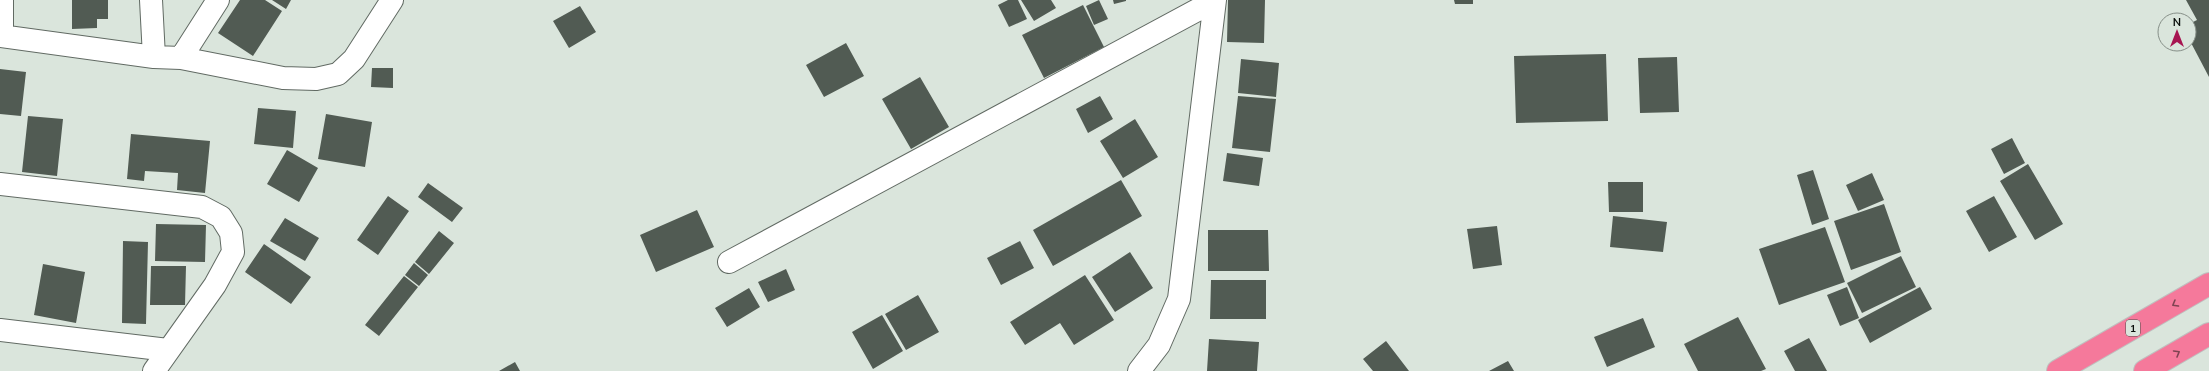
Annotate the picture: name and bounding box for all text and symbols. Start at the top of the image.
north arrow [2157,12,2197,52]
text: N [2173,15,2181,29]
one-way arrow [2172,299,2179,306]
road number: 1 [2126,320,2140,336]
one-way arrow [2173,350,2180,357]

